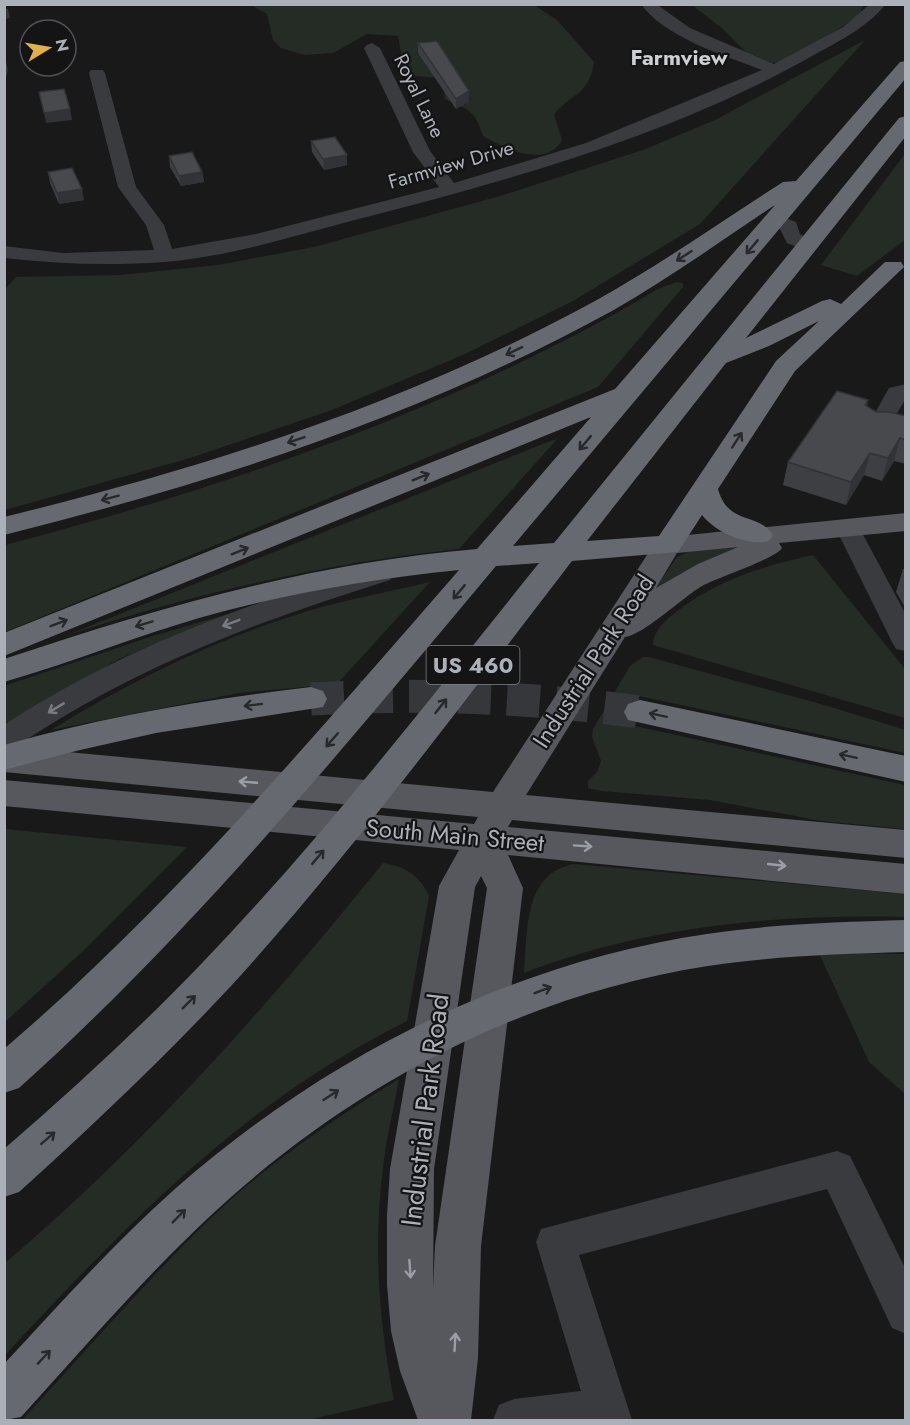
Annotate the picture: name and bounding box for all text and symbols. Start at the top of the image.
north arrow [18,18,78,78]
text: N [50,37,75,54]
district label: Farmview [630,41,728,73]
street label: Royal Lane [386,49,452,143]
street label: Farmview Drive [385,133,517,197]
one-way arrow [745,239,759,254]
one-way arrow [676,250,693,262]
one-way arrow [505,346,523,358]
one-way arrow [731,432,743,449]
one-way arrow [287,435,306,446]
one-way arrow [578,435,592,450]
one-way arrow [411,471,429,482]
one-way arrow [101,493,120,505]
one-way arrow [230,544,249,555]
street label: Industrial Park Road [524,567,662,755]
one-way arrow [452,584,466,599]
one-way arrow [49,617,68,628]
one-way arrow [222,618,240,629]
one-way arrow [135,619,154,630]
road number: US 460 [426,646,520,684]
one-way arrow [435,698,448,714]
one-way arrow [244,700,263,711]
one-way arrow [48,702,65,714]
one-way arrow [648,709,667,721]
one-way arrow [325,732,339,747]
one-way arrow [839,750,858,762]
one-way arrow [239,776,259,787]
street label: South Main Street [364,810,546,860]
one-way arrow [573,841,593,852]
one-way arrow [312,849,325,865]
one-way arrow [767,860,787,871]
one-way arrow [533,983,551,994]
street label: Industrial Park Road [390,991,460,1229]
one-way arrow [181,995,196,1010]
one-way arrow [322,1088,339,1100]
one-way arrow [41,1131,56,1145]
one-way arrow [171,1209,186,1223]
one-way arrow [404,1259,415,1279]
one-way arrow [449,1332,460,1352]
one-way arrow [37,1350,51,1365]

